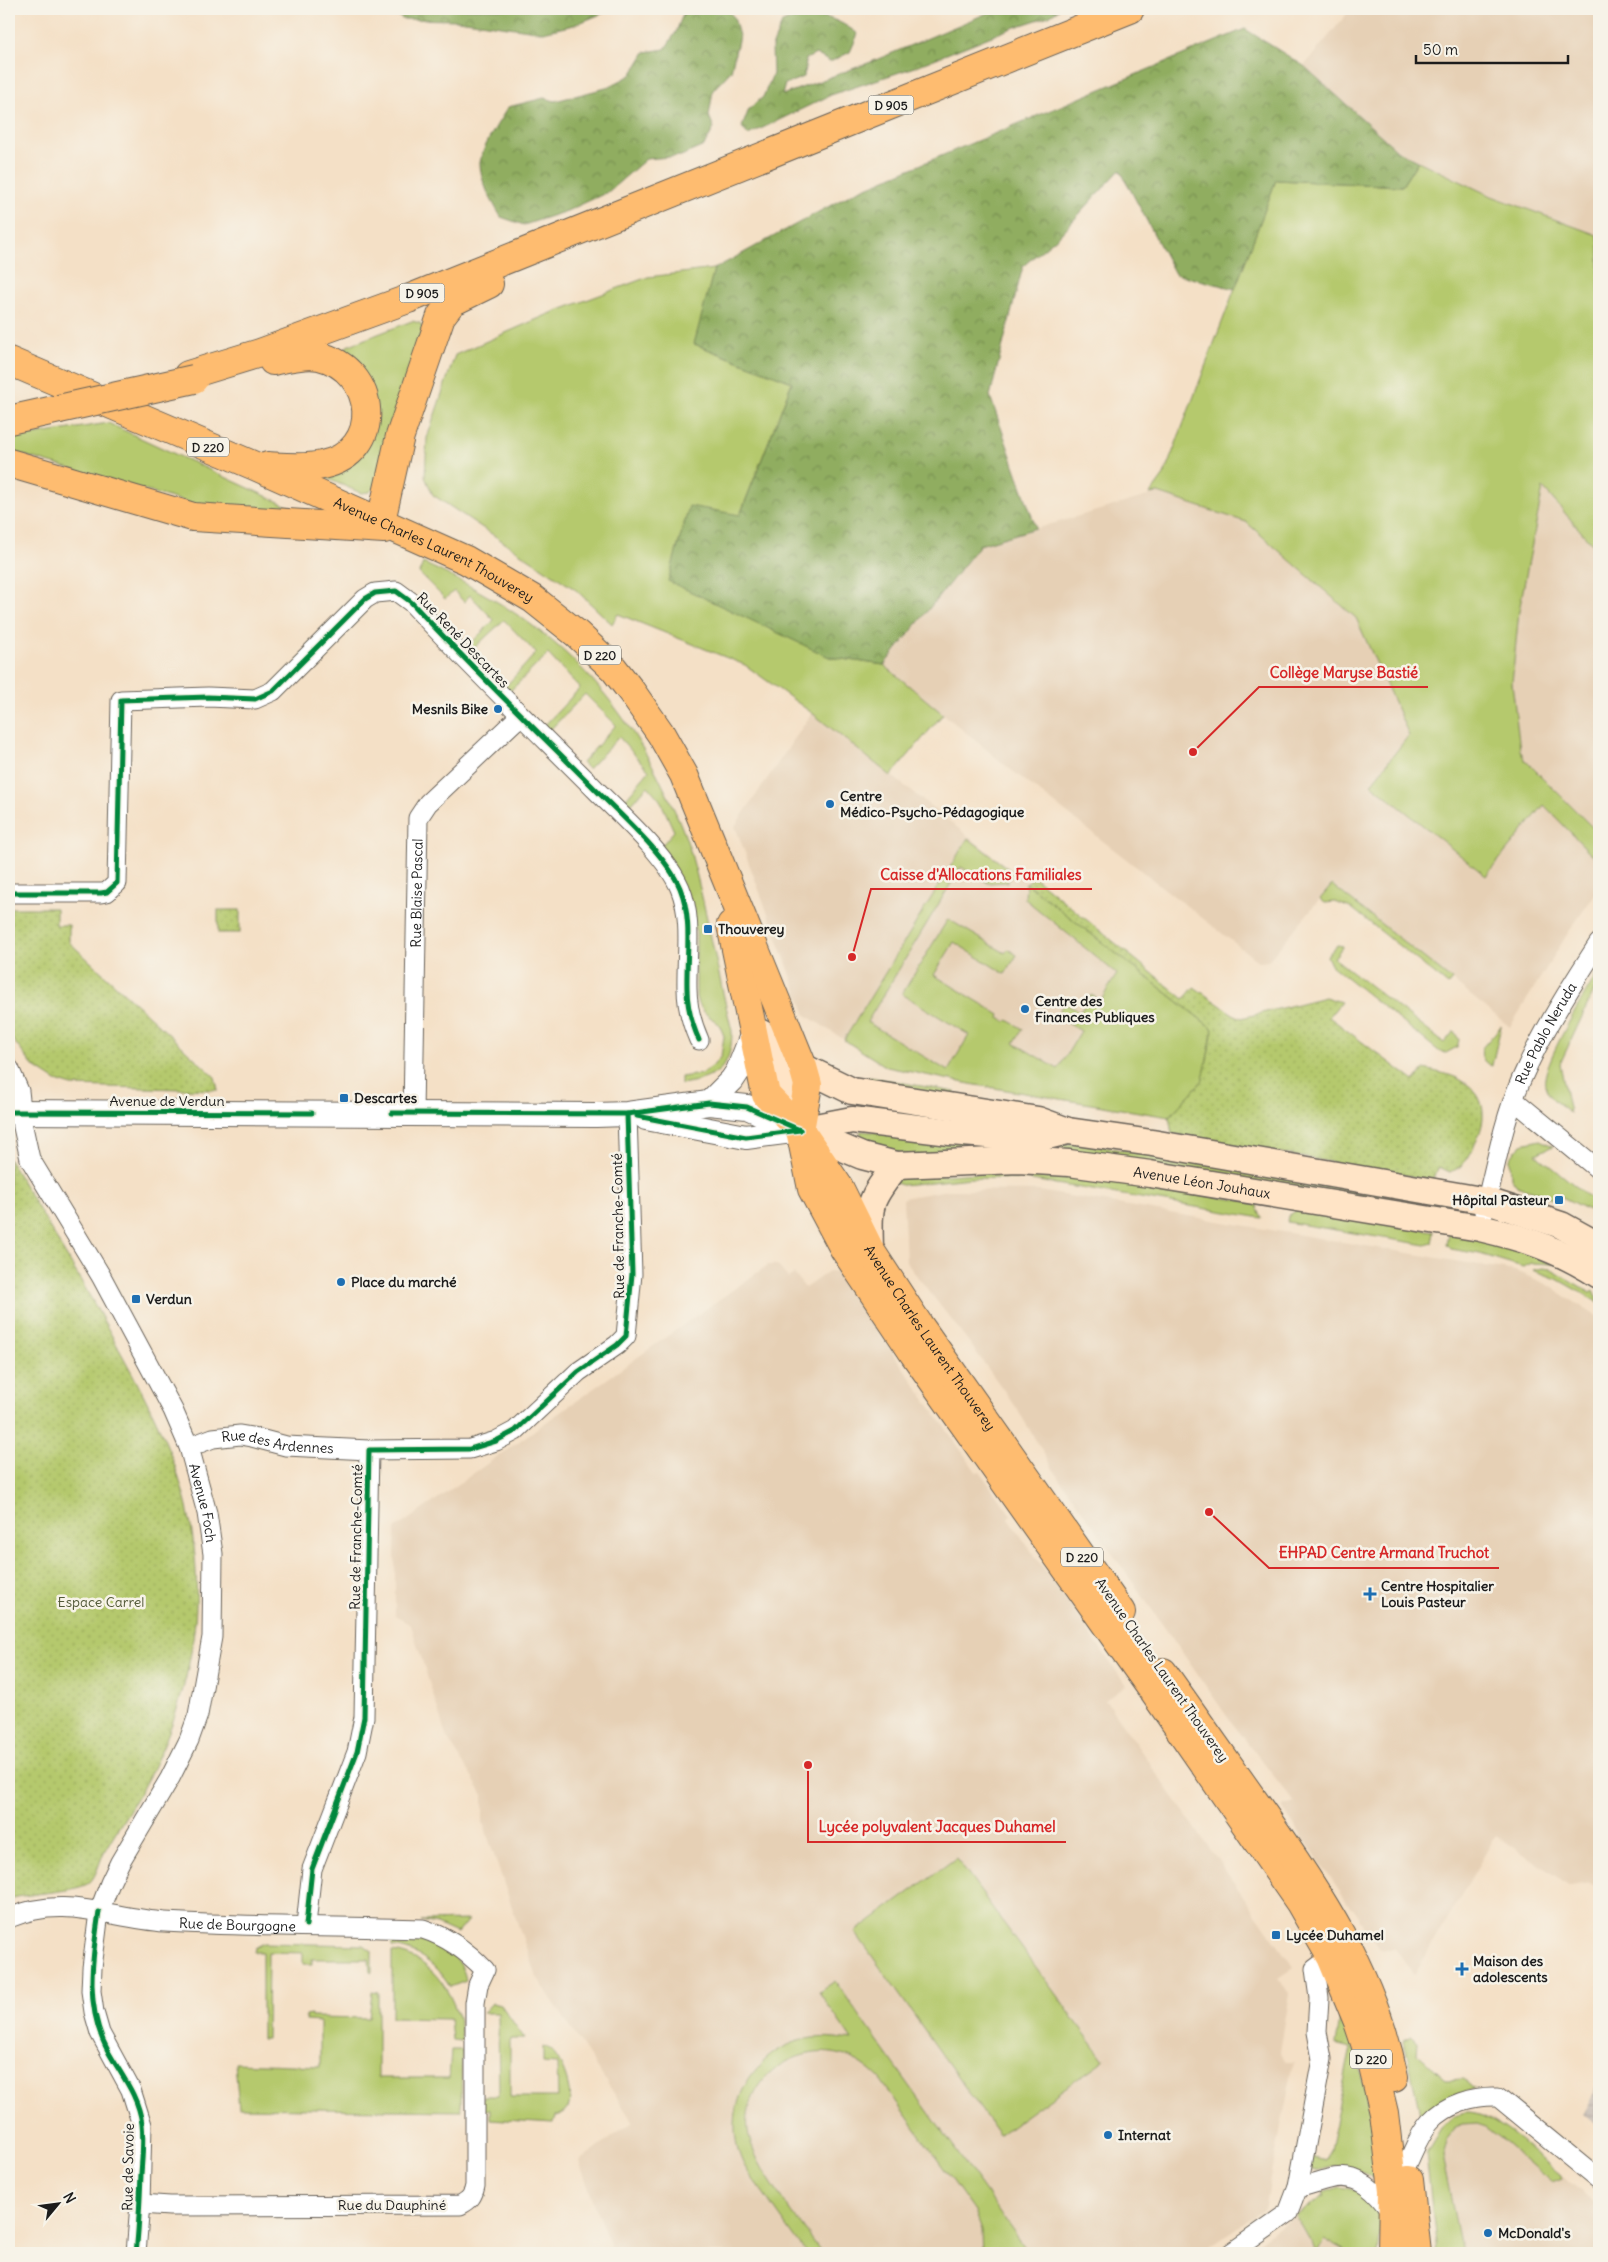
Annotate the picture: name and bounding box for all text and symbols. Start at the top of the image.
scale bar [1416,32,1568,64]
text: 50 m [1423,40,1458,59]
road number: D 905 [868,96,914,114]
road number: D 905 [400,284,444,302]
road number: D 220 [187,438,229,457]
street label: Avenue Charles Laurent Thouverey [331,493,537,607]
street label: Rue René Descartes [413,588,513,692]
road number: D 220 [579,646,621,664]
callout: Collège Maryse Bastié [1259,657,1428,687]
text: Collège Maryse Bastié [1270,663,1418,683]
place label: Mesnils Bike [412,700,488,718]
marker: Mesnils Bike [492,703,504,715]
place label: Centre Médico-Psycho-Pédagogique [840,787,1025,821]
marker: Centre Médico-Psycho-Pédagogique [824,798,836,810]
street label: Rue Blaise Pascal [407,838,427,948]
callout: Caisse d'Allocations Familiales [871,859,1092,889]
text: Caisse d'Allocations Familiales [880,865,1082,884]
place label: Thouverey [718,920,785,938]
marker: Thouverey [702,923,714,935]
street label: Rue Pablo Neruda [1511,979,1581,1087]
place label: Centre des Finances Publiques [1035,992,1155,1026]
marker: Centre des Finances Publiques [1019,1003,1031,1015]
place label: Descartes [354,1089,418,1107]
street label: Avenue de Verdun [109,1092,225,1110]
marker: Descartes [338,1092,350,1104]
street label: Rue de Franche-Comté [608,1153,628,1299]
street label: Avenue Léon Jouhaux [1132,1163,1272,1203]
place label: Hôpital Pasteur [1452,1191,1549,1209]
marker: Hôpital Pasteur [1553,1194,1565,1206]
street label: Avenue Charles Laurent Thouverey [860,1242,1000,1434]
place label: Place du marché [351,1273,457,1291]
marker: Place du marché [335,1276,347,1288]
place label: Verdun [146,1290,192,1308]
marker: Verdun [130,1293,142,1305]
street label: Rue des Ardennes [220,1426,334,1457]
street label: Avenue Foch [185,1461,220,1544]
street label: Rue de Franche-Comté [346,1464,366,1610]
callout: EHPAD Centre Armand Truchot [1269,1538,1499,1568]
text: EHPAD Centre Armand Truchot [1279,1543,1490,1562]
road number: D 220 [1061,1548,1103,1566]
street label: Avenue Charles Laurent Thouverey [1091,1574,1233,1766]
place label: Centre Hospitalier Louis Pasteur [1381,1577,1494,1611]
marker: Centre Hospitalier Louis Pasteur [1363,1587,1377,1601]
park label: Espace Carrel [57,1593,145,1611]
callout: Lycée polyvalent Jacques Duhamel [808,1812,1066,1842]
text: Lycée polyvalent Jacques Duhamel [818,1817,1056,1837]
street label: Rue de Bourgogne [179,1914,296,1935]
place label: Lycée Duhamel [1286,1926,1384,1944]
marker: Lycée Duhamel [1270,1929,1282,1941]
place label: Maison des adolescents [1473,1952,1548,1986]
marker: Maison des adolescents [1455,1962,1469,1976]
road number: D 220 [1350,2050,1392,2068]
street label: Rue de Savoie [118,2123,138,2211]
place label: Internat [1118,2126,1171,2144]
marker: Internat [1102,2129,1114,2141]
north arrow [32,2180,82,2230]
text: N [59,2189,80,2206]
street label: Rue du Dauphiné [338,2196,446,2214]
place label: McDonald's [1498,2224,1571,2242]
marker: McDonald's [1482,2227,1494,2239]

